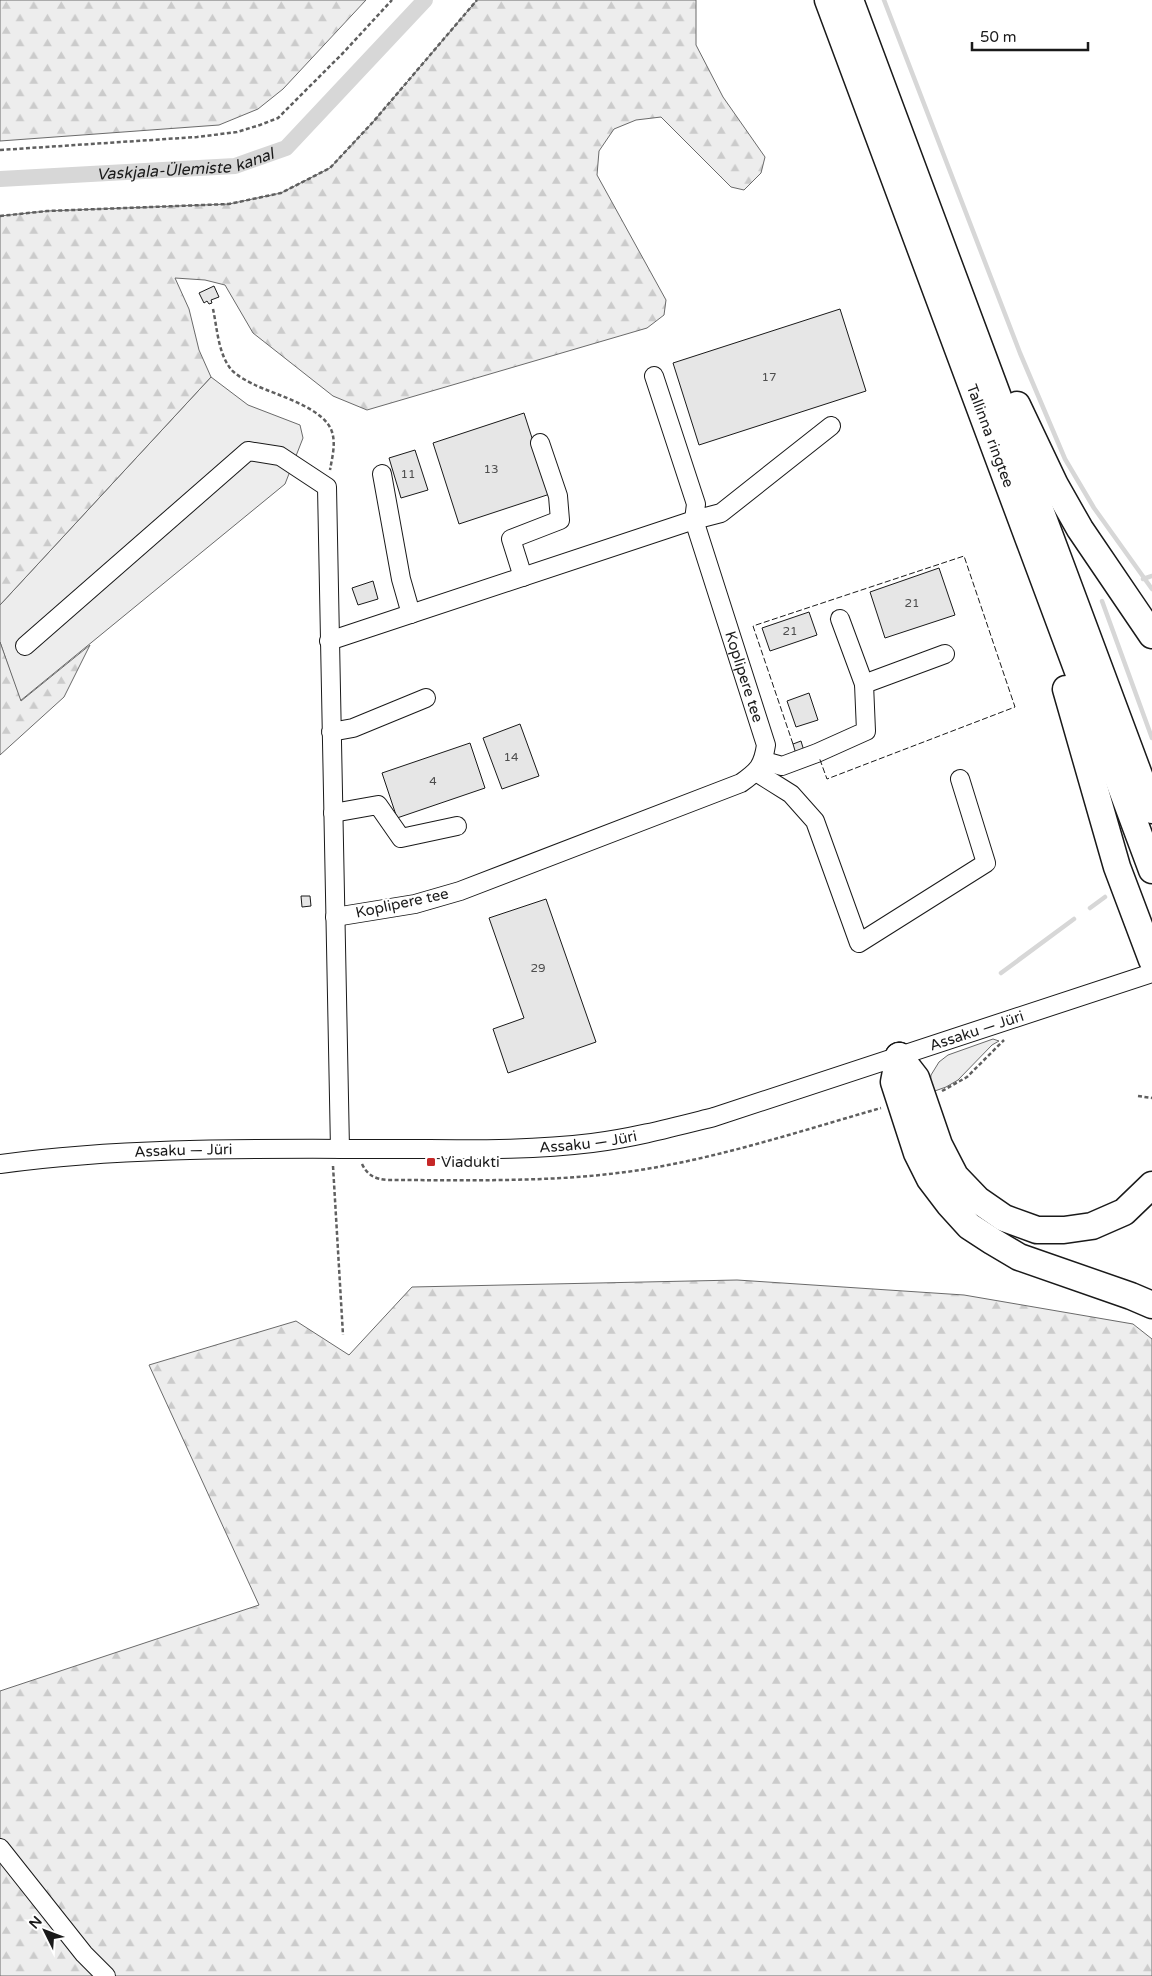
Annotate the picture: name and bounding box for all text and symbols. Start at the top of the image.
scale bar [972,20,1088,52]
text: 50 m [980,28,1017,46]
water label: Vaskjala-Ülemiste kanal [96,143,278,185]
house number: 17 [761,370,777,384]
street label: Tallinna ringtee [963,382,1018,490]
house number: 13 [483,462,499,476]
house number: 11 [400,467,416,481]
house number: 21 [904,596,920,610]
house number: 21 [782,624,798,638]
street label: Koplipere tee [721,629,767,724]
house number: 14 [503,750,519,764]
house number: 4 [429,774,437,788]
street label: Koplipere tee [354,884,450,922]
house number: 29 [530,961,546,975]
street label: Assaku — Jüri [927,1007,1026,1055]
street label: Assaku — Jüri [539,1127,638,1157]
street label: Assaku — Jüri [134,1140,233,1161]
place label: Viadukti [441,1153,500,1171]
marker: Viadukti [425,1156,437,1168]
north arrow [20,1906,70,1956]
text: N [26,1913,46,1933]

